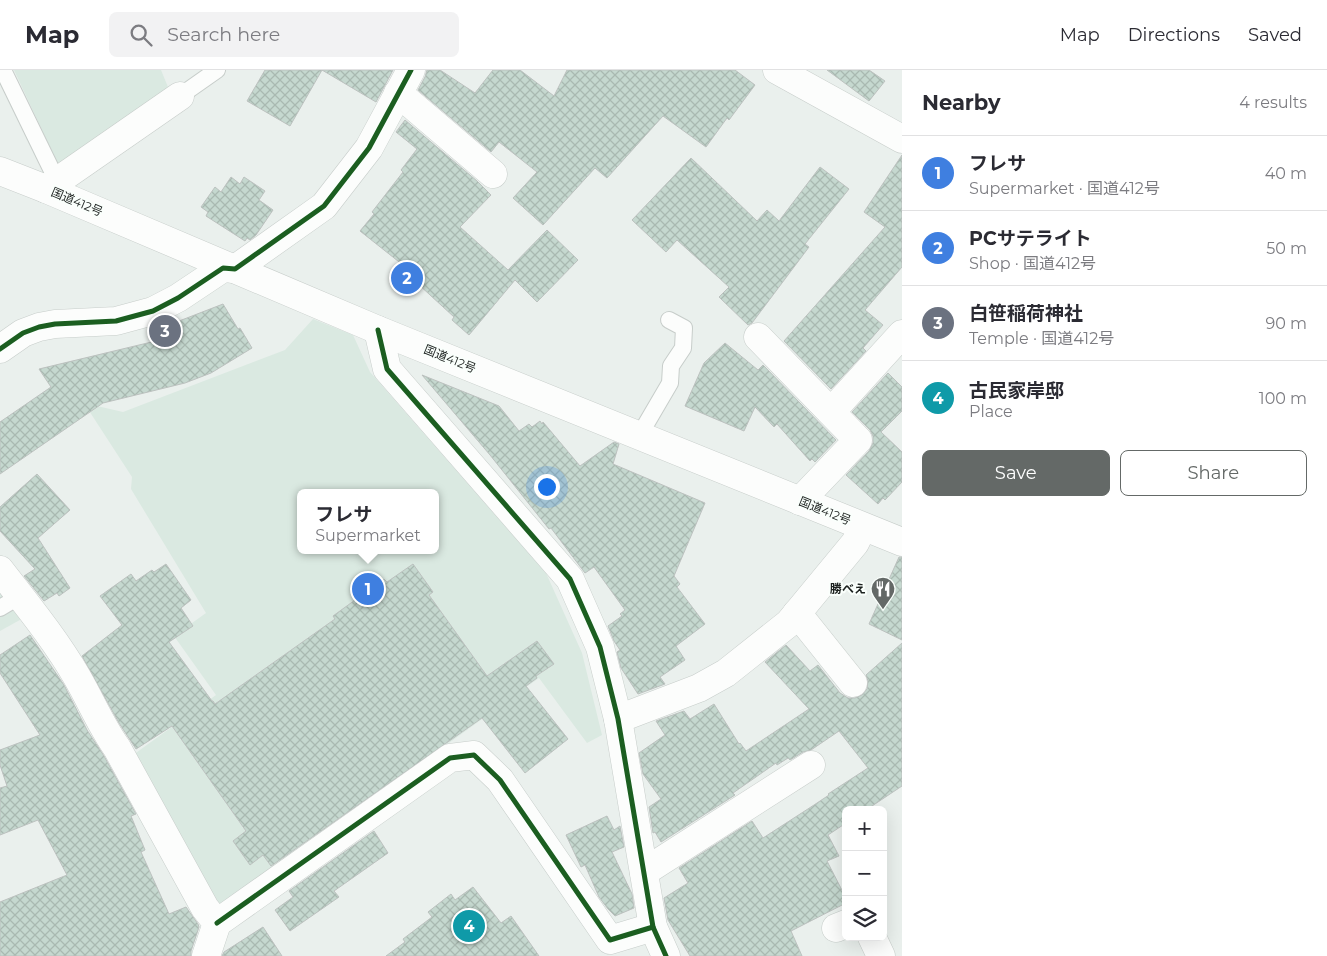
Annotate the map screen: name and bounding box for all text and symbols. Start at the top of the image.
search box [109,12,459,57]
text: Map [25,20,79,49]
icon: search [127,21,155,49]
text: Search here [167,23,280,46]
text: Map [1060,24,1100,46]
text: Directions [1128,24,1220,46]
text: Saved [1248,24,1302,46]
text: Nearby [922,90,1001,115]
text: 4 results [1239,93,1307,112]
text: フレサ [969,152,1026,175]
text: 1 [935,164,941,183]
text: 40 m [1265,164,1307,183]
text: Supermarket · 国道412号 [969,179,1160,198]
street label: 国道412号 [49,184,105,219]
text: PCサテライト [969,227,1092,250]
text: 2 [933,239,943,258]
text: 50 m [1266,239,1307,258]
text: Shop · 国道412号 [969,254,1096,273]
pin: 2 [391,259,423,297]
text: 白笹稲荷神社 [969,302,1083,325]
pin: 3 [149,312,181,350]
text: 3 [933,314,943,333]
text: 90 m [1265,314,1307,333]
text: Temple · 国道412号 [969,329,1114,348]
street label: 国道412号 [422,341,478,376]
text: 古民家岸邸 [969,379,1064,402]
text: 4 [932,389,944,408]
text: 100 m [1259,389,1307,408]
text: Place [969,402,1013,421]
button: Save [922,450,1110,496]
button: Share [1120,450,1307,496]
your location [534,474,560,500]
popup [297,489,439,554]
street label: 国道412号 [797,493,853,528]
text: フレサ [315,503,372,526]
text: Supermarket [315,526,421,545]
pin: 1 [352,570,384,608]
restaurant icon: 勝べえ [870,576,896,610]
place label: 勝べえ [830,581,866,596]
map controls [842,806,887,941]
button: + [842,806,887,851]
button: − [842,851,887,896]
button: layers [842,896,887,941]
pin: 4 [453,907,485,945]

